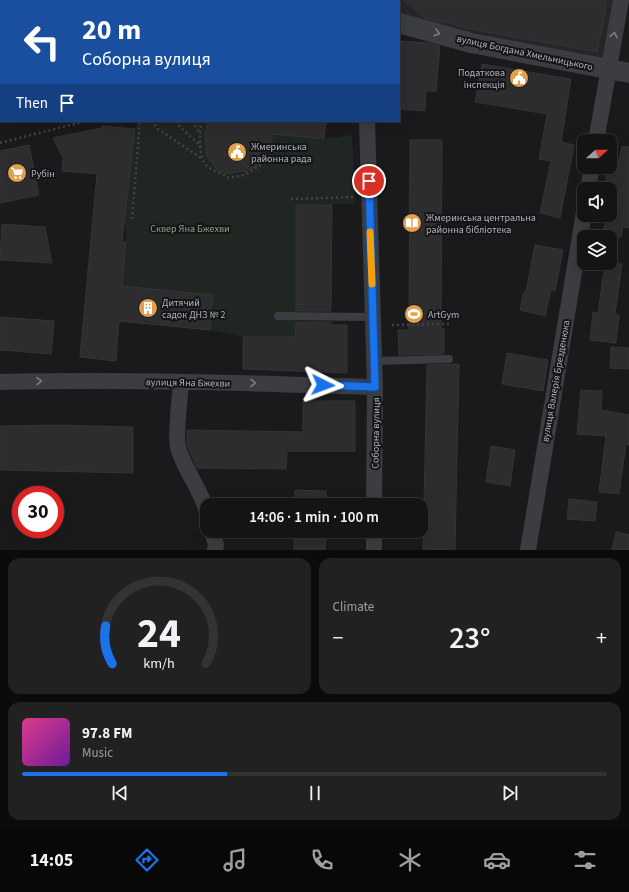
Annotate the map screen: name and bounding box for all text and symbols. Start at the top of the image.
text: 20 m [82,10,141,50]
icon: left [16,16,68,68]
one-way arrow [433,28,440,37]
street label: вулиця Богдана Хмельницького [455,32,594,74]
one-way arrow [610,32,618,38]
text: Соборна вулиця [82,47,211,72]
place label: Податкова інспекція [458,66,505,92]
public building icon: Податкова інспекція [508,67,530,89]
icon: arrive [56,92,78,114]
text: Then [16,93,48,114]
north arrow [577,134,617,174]
map controls [577,134,617,270]
place label: Жмеринська районна рада [251,140,312,166]
public building icon: Жмеринська районна рада [226,141,248,163]
supermarket icon: Рубін [6,162,28,184]
pin [352,164,386,198]
place label: Рубін [31,167,55,181]
icon: arrive [358,170,380,192]
button: sound [577,182,617,222]
place label: Жмеринська центральна районна бібліотека [426,211,536,237]
library icon: Жмеринська центральна районна бібліотека [401,212,423,234]
park label: Сквер Яна Бжехви [150,222,230,236]
button: layers [577,230,617,270]
place label: Дитячий садок ДНЗ № 2 [162,296,225,322]
building icon: Дитячий садок ДНЗ № 2 [137,297,159,319]
sports icon: ArtGym [403,303,425,325]
place label: ArtGym [428,308,459,322]
street label: вулиця Валерія Брезденюка [538,319,574,443]
position arrow [302,364,344,406]
street label: вулиця Яна Бжехви [146,375,230,391]
one-way arrow [36,377,42,386]
one-way arrow [250,379,256,387]
street label: Соборна вулиця [368,397,384,469]
speed limit sign: 30 [12,486,64,538]
text: 14:06 · 1 min · 100 m [249,507,379,528]
text: Climate [333,598,374,616]
text: 24 [137,604,181,664]
text: 23° [449,617,490,660]
text: − [333,622,343,654]
text: + [596,622,607,654]
text: km/h [143,653,175,674]
text: 97.8 FM [82,723,133,744]
text: Music [82,744,113,762]
icon: previous [109,782,131,804]
icon: pause [304,782,326,804]
icon: next [499,782,521,804]
icon: directions [133,846,161,874]
icon: music [221,846,249,874]
icon: phone [308,846,336,874]
icon: climate [396,846,424,874]
icon: car [483,846,511,874]
icon: filters [571,846,599,874]
text: 14:05 [30,848,73,873]

